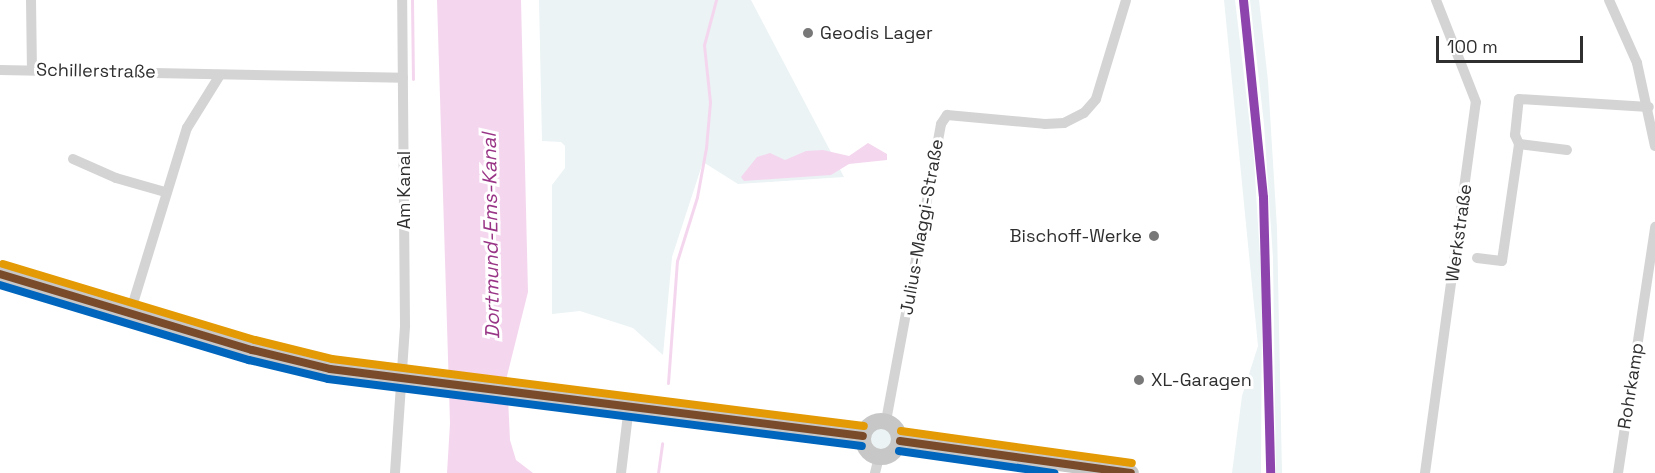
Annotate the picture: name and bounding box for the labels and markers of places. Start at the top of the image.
place label: Geodis Lager [820,22,933,44]
marker: Geodis Lager [801,26,815,40]
place label: Bischoff-Werke [1010,225,1142,247]
marker: Bischoff-Werke [1147,229,1161,243]
place label: XL-Garagen [1151,369,1252,391]
marker: XL-Garagen [1132,373,1146,387]

